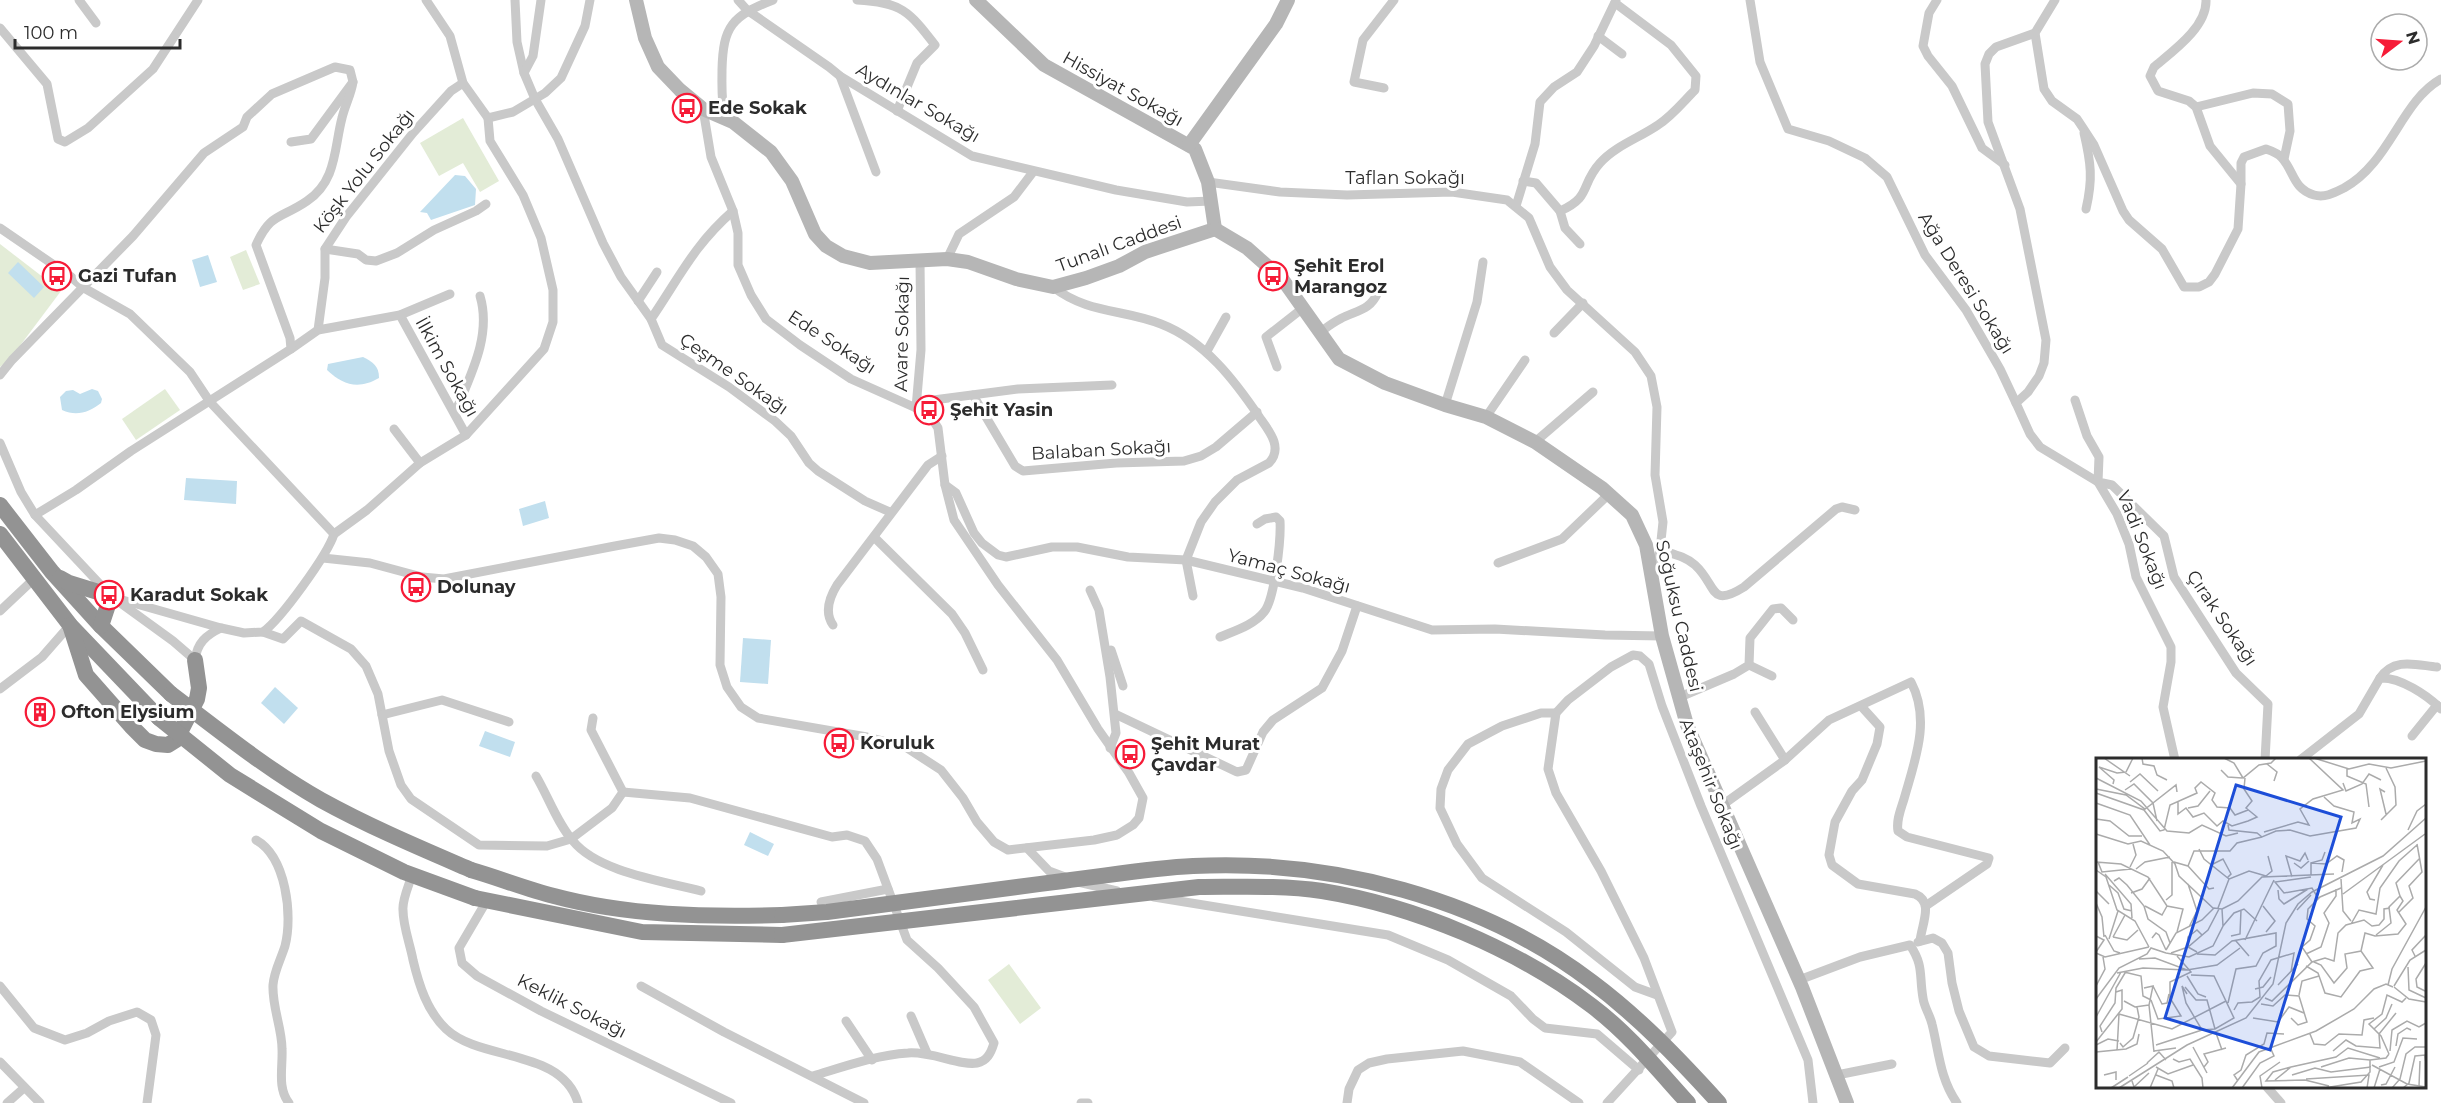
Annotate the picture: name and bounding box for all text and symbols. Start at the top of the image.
scale bar [15,12,180,50]
north arrow [2369,12,2429,72]
text: 100 m [24,22,78,44]
text: N [2402,29,2424,47]
street label: Hissiyat Sokağı [1059,47,1187,131]
street label: Aydınlar Sokağı [852,59,984,147]
bus stop icon: Ede Sokak [671,92,703,124]
place label: Ede Sokak [708,97,807,119]
street label: Köşk Yolu Sokağı [309,104,419,238]
street label: Taflan Sokağı [1345,167,1465,189]
street label: Ağa Deresi Sokağı [1913,208,2019,358]
street label: Tunalı Caddesi [1053,211,1185,277]
place label: Şehit Erol Marangoz [1294,255,1387,298]
bus stop icon: Gazi Tufan [41,260,73,292]
bus stop icon: Şehit Erol Marangoz [1257,260,1289,292]
place label: Gazi Tufan [78,265,177,287]
street label: Avare Sokağı [890,276,914,392]
street label: Ede Sokağı [784,305,880,379]
street label: İlkim Sokağı [411,313,483,421]
street label: Çeşme Sokağı [675,328,793,420]
bus stop icon: Şehit Yasin [913,394,945,426]
place label: Şehit Yasin [950,399,1053,421]
street label: Balaban Sokağı [1030,435,1172,465]
street label: Vadi Sokağı [2112,487,2172,593]
street label: Soğuksu Caddesi [1651,538,1707,694]
street label: Yamaç Sokağı [1225,544,1353,598]
street label: Çırak Sokağı [2182,566,2262,670]
bus stop icon: Dolunay [400,571,432,603]
place label: Dolunay [437,576,516,598]
bus stop icon: Karadut Sokak [93,579,125,611]
place label: Karadut Sokak [130,584,268,606]
building icon: Ofton Elysium [24,696,56,728]
place label: Ofton Elysium [61,701,194,723]
street label: Ataşehir Sokağı [1675,715,1747,853]
bus stop icon: Koruluk [823,727,855,759]
place label: Koruluk [860,732,935,754]
place label: Şehit Murat Çavdar [1151,733,1260,776]
bus stop icon: Şehit Murat Çavdar [1114,738,1146,770]
inset map [2096,758,2426,1088]
street label: Keklik Sokağı [514,969,630,1043]

